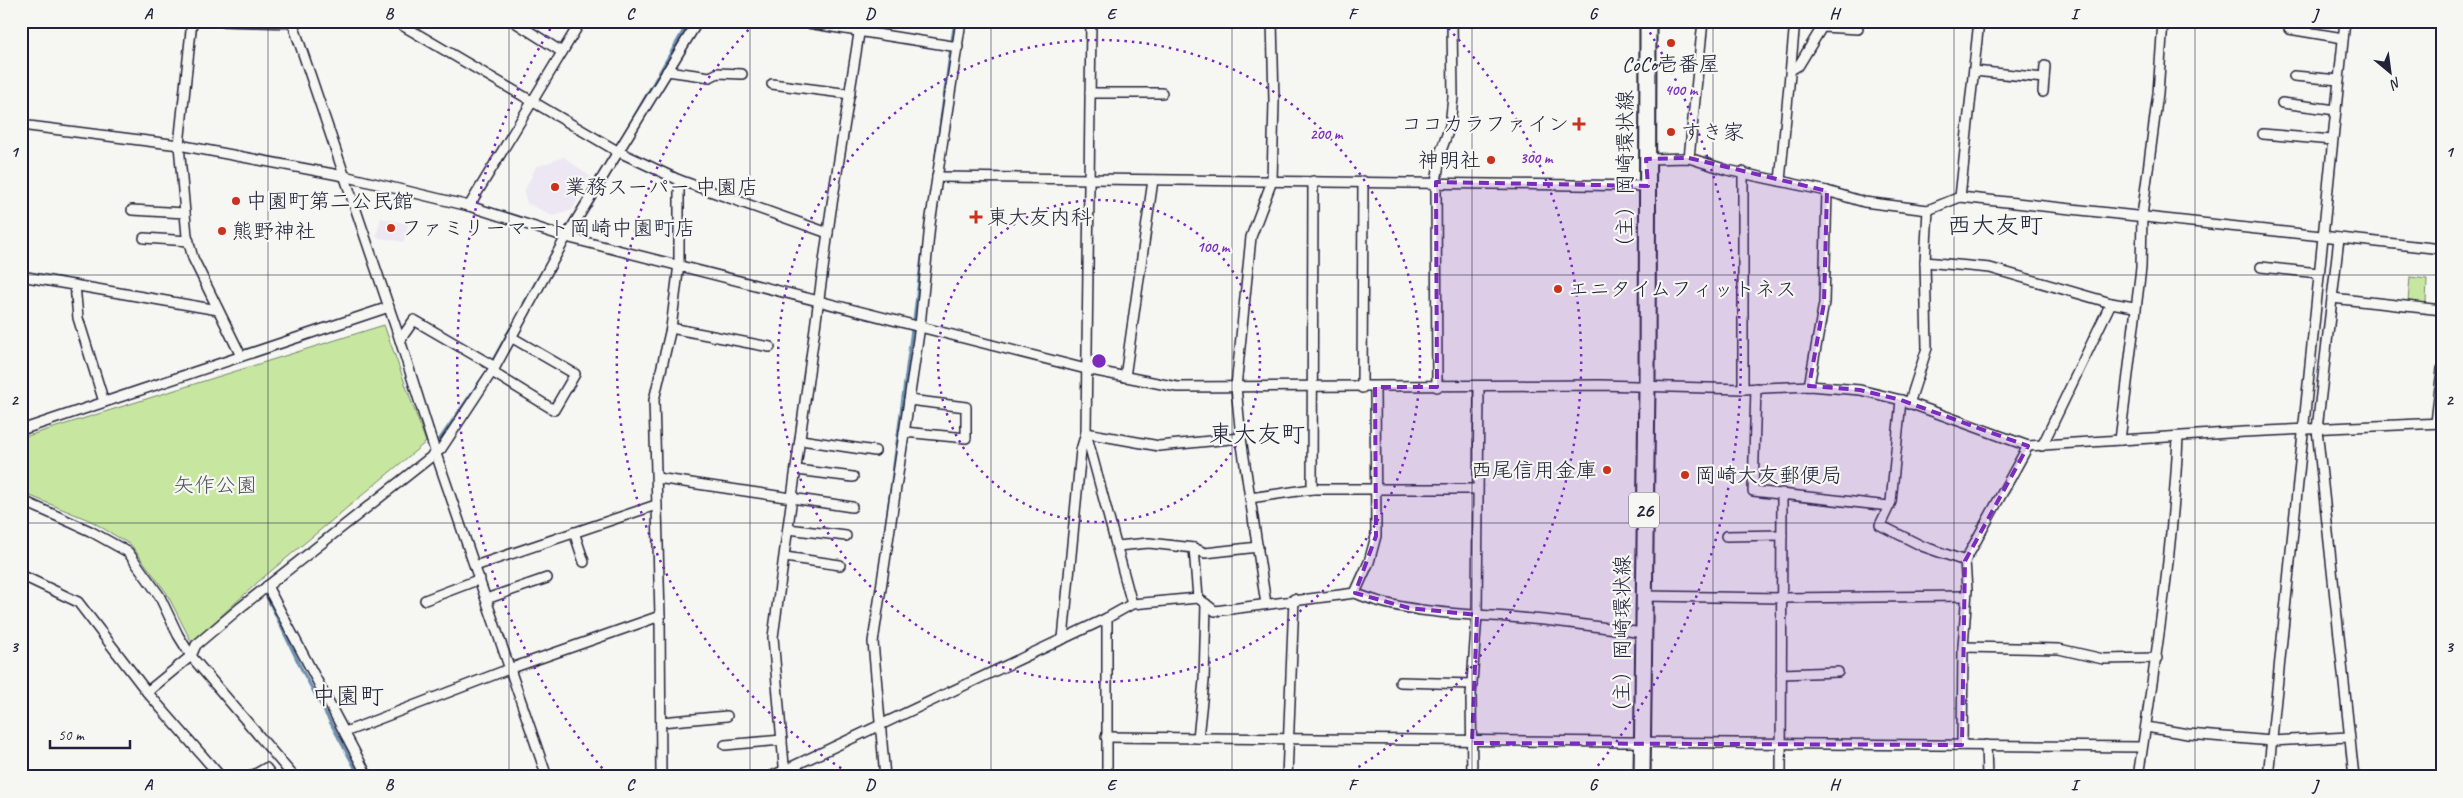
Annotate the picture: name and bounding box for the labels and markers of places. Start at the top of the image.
marker: CoCo壱番屋 [1665,37,1677,49]
place label: CoCo壱番屋 [1622,51,1720,77]
place label: ココカラファイン [1401,111,1569,137]
marker: ココカラファイン [1573,118,1585,130]
place label: すき家 [1681,119,1744,145]
marker: すき家 [1665,126,1677,138]
place label: 神明社 [1418,147,1481,173]
marker: 神明社 [1485,154,1497,166]
place label: 業務スーパー 中園店 [565,174,758,200]
marker: 業務スーパー 中園店 [549,181,561,193]
place label: 中園町第二公民館 [246,188,414,214]
marker: 中園町第二公民館 [230,195,242,207]
place label: 東大友内科 [987,204,1092,230]
marker: 東大友内科 [969,210,983,224]
place label: ファミリーマート岡崎中園町店 [401,215,695,241]
place label: 熊野神社 [232,218,316,244]
marker: ファミリーマート岡崎中園町店 [385,222,397,234]
marker: 熊野神社 [216,225,228,237]
place label: エニタイムフィットネス [1568,276,1796,302]
marker: エニタイムフィットネス [1552,283,1564,295]
centre of rings [1090,352,1108,370]
place label: 西尾信用金庫 [1471,457,1597,483]
place label: 岡崎大友郵便局 [1695,462,1842,488]
marker: 西尾信用金庫 [1601,464,1613,476]
marker: 岡崎大友郵便局 [1679,469,1691,481]

